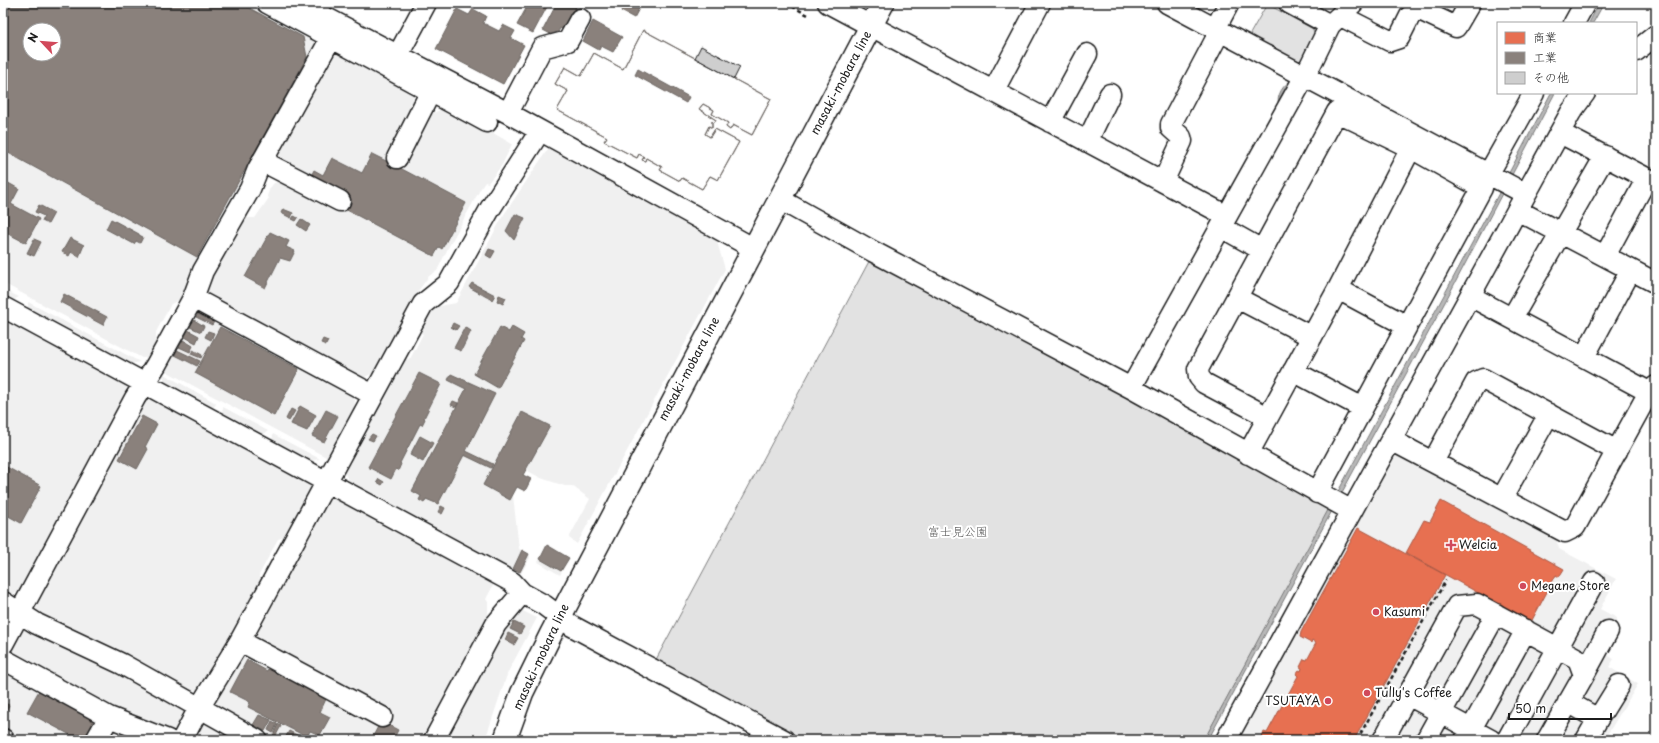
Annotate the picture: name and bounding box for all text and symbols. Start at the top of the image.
north arrow [22,22,62,62]
legend [1497,22,1637,94]
street label: masaki-mobara line [805,27,875,138]
text: 商業 [1533,28,1557,46]
text: N [23,29,42,45]
text: 工業 [1533,48,1557,66]
text: その他 [1533,68,1569,86]
street label: masaki-mobara line [653,313,723,424]
park label: 富士見公園 [928,522,988,540]
place label: Welcia [1459,535,1498,553]
marker: Welcia [1446,540,1456,550]
place label: Megane Store [1531,576,1610,594]
marker: Megane Store [1518,581,1528,591]
street label: masaki-mobara line [508,600,573,713]
place label: Kasumi [1384,602,1425,620]
marker: Kasumi [1371,607,1381,617]
place label: Tully's Coffee [1375,683,1452,701]
marker: Tully's Coffee [1362,688,1372,698]
place label: TSUTAYA [1265,691,1320,709]
scale bar [1509,695,1611,721]
marker: TSUTAYA [1323,696,1333,706]
text: 50 m [1515,699,1546,717]

